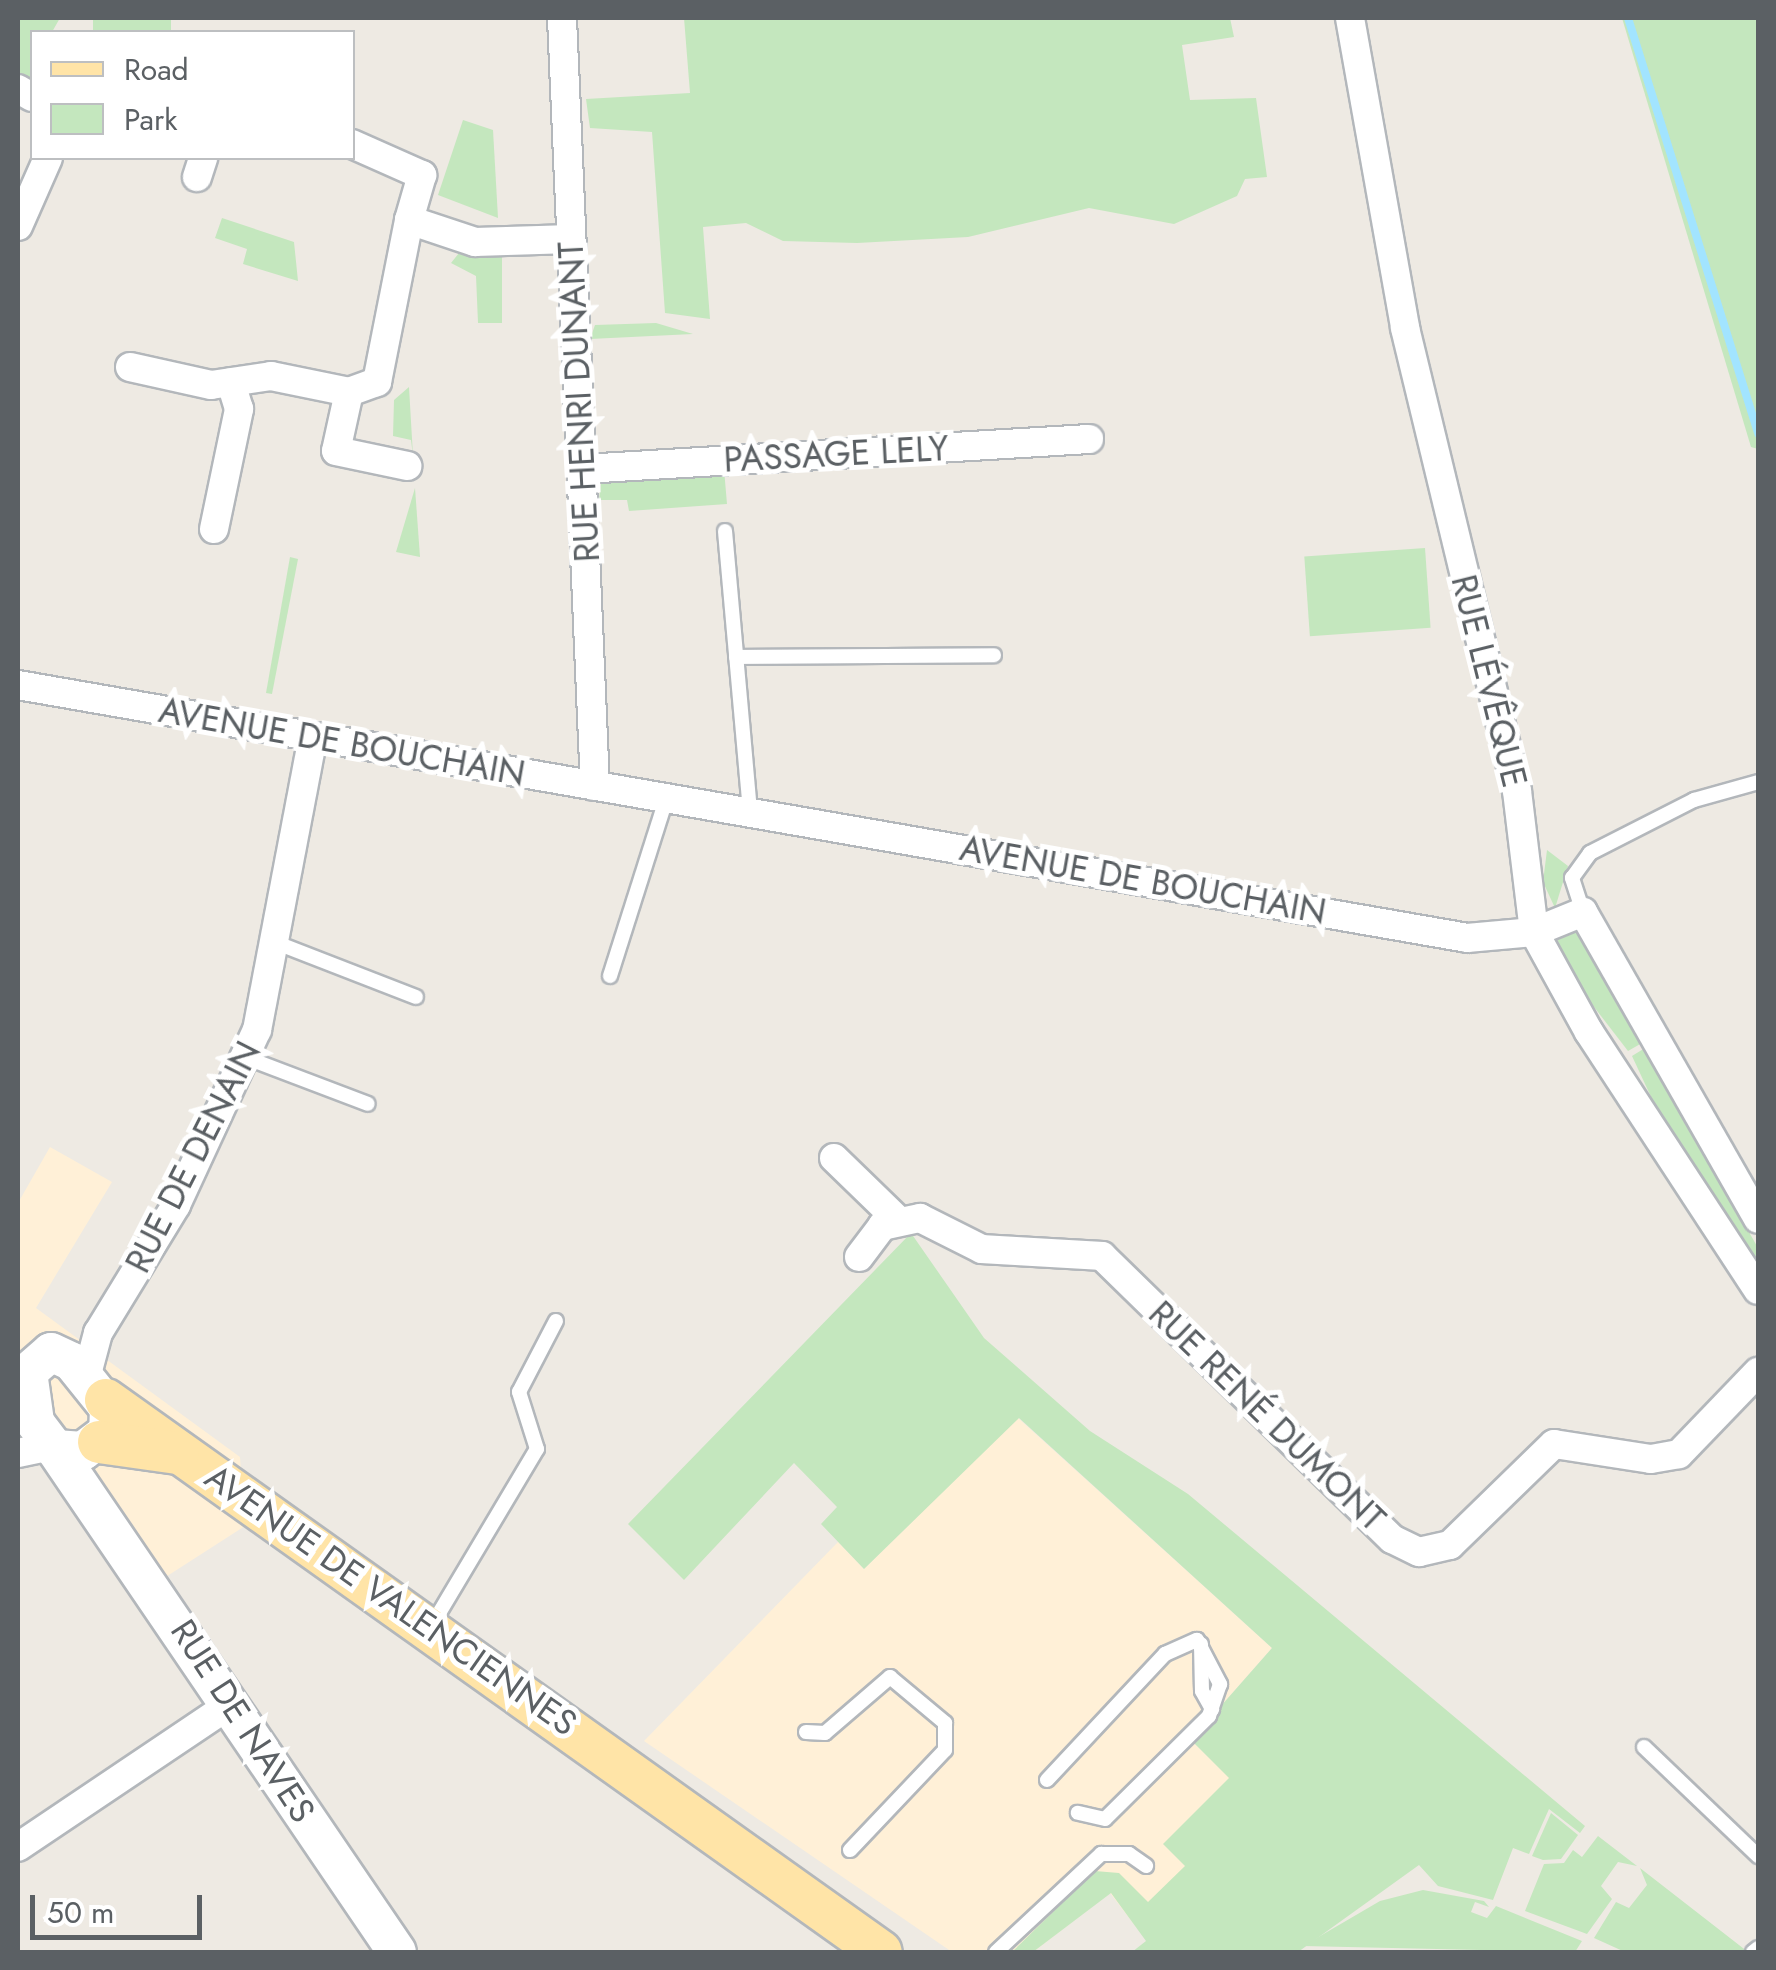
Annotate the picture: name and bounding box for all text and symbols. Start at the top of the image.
legend [30,30,355,160]
text: Road [124,48,189,91]
text: Park [124,98,177,141]
street label: RUE HENRI DUNANT [550,241,608,563]
street label: PASSAGE LELY [723,427,949,481]
street label: RUE LÉVÊQUE [1442,570,1536,792]
street label: AVENUE DE BOUCHAIN [156,689,528,795]
street label: AVENUE DE BOUCHAIN [957,827,1329,933]
street label: RUE DE DENAIN [117,1034,269,1280]
street label: RUE RENÉ DUMONT [1140,1292,1394,1540]
street label: AVENUE DE VALENCIENNES [197,1456,585,1744]
street label: RUE DE NAVES [162,1612,324,1830]
scale bar [35,1875,208,1937]
text: 50 m [47,1891,114,1934]

